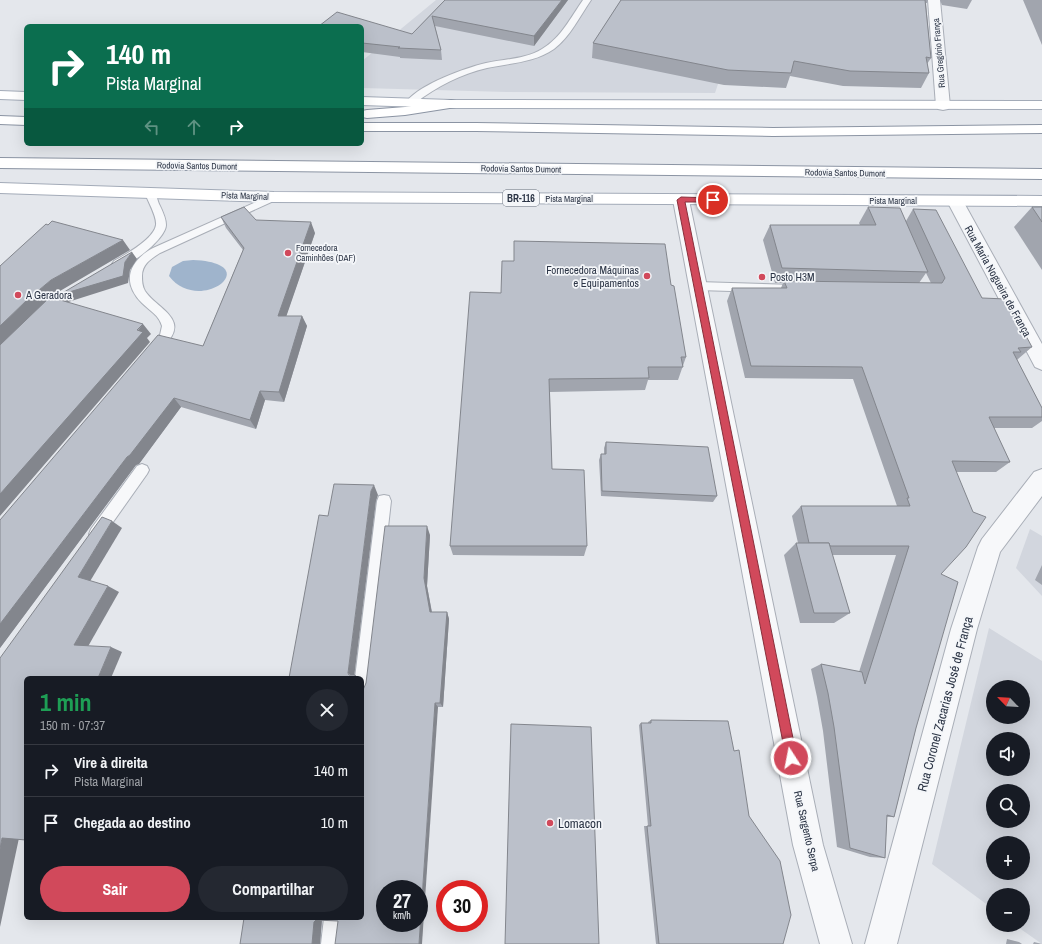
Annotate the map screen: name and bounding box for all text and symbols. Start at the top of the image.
street label: Rua Gregório França [930,18,948,88]
text: 140 m [106,35,171,73]
icon: right [40,40,92,92]
text: Pista Marginal [106,71,201,96]
icon: left [141,116,163,138]
icon: ahead [183,116,205,138]
icon: right [225,116,247,138]
street label: Rodovia Santos Dumont [157,159,237,173]
street label: Rodovia Santos Dumont [481,162,561,176]
street label: Rodovia Santos Dumont [805,166,885,180]
pin [696,183,730,217]
street label: Pista Marginal [221,189,269,203]
icon: arrive [702,189,724,211]
road number: BR-116 [503,190,539,206]
street label: Pista Marginal [545,193,593,205]
street label: Pista Marginal [869,195,917,207]
street label: Rua Maria Nogueira de França [962,223,1034,339]
place label: Fornecedora Caminhões (DAF) [296,242,356,264]
marker: Fornecedora Caminhões (DAF) [283,248,293,258]
place label: Fornecedora Máquinas e Equipamentos [546,263,639,290]
place label: Posto H3M [770,270,815,284]
marker: Fornecedora Máquinas e Equipamentos [642,271,652,281]
marker: Posto H3M [757,272,767,282]
place label: A Geradora [25,288,72,302]
marker: A Geradora [13,290,23,300]
street label: Rua Coronel Zacarias José de França [913,614,977,793]
north arrow [986,680,1030,724]
map controls [986,680,1030,932]
text: 1 min [40,686,91,718]
button: close [306,689,348,731]
text: 150 m · 07:37 [40,717,105,734]
button: sound [986,732,1030,776]
position arrow [770,737,812,779]
text: Vire à direita [74,752,148,773]
icon: right [40,760,62,782]
text: 140 m [314,760,348,781]
text: Pista Marginal [74,773,143,790]
button: search [986,784,1030,828]
street label: Rua Sargento Serpa [791,789,823,873]
icon: arrive [40,812,62,834]
text: Chegada ao destino [74,812,191,833]
text: 10 m [321,812,348,833]
place label: Lomacon [558,815,602,832]
marker: Lomacon [545,818,555,828]
button: + [986,836,1030,880]
button: Sair [40,866,190,912]
button: Compartilhar [198,866,348,912]
speed limit sign: 30 [436,880,488,932]
text: 27 [393,887,411,914]
button: − [986,888,1030,932]
text: km/h [393,909,411,922]

